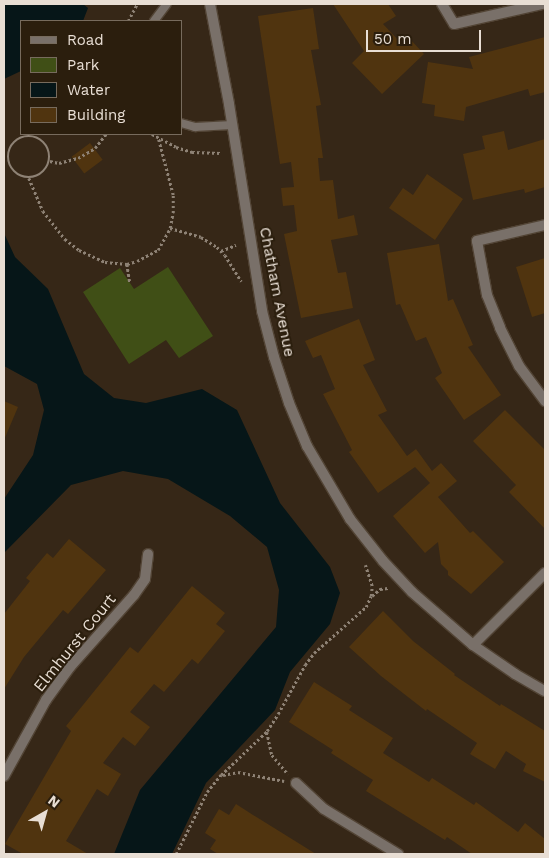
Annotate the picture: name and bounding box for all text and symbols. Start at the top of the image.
legend [20,20,182,135]
scale bar [369,20,484,52]
text: 50 m [374,30,411,48]
text: Road [67,31,104,49]
text: Park [67,56,99,74]
text: Water [67,81,110,99]
text: Building [67,106,125,124]
street label: Chatham Avenue [255,225,299,359]
street label: Elmhurst Court [30,590,120,696]
north arrow [20,788,70,838]
text: N [45,792,63,811]

